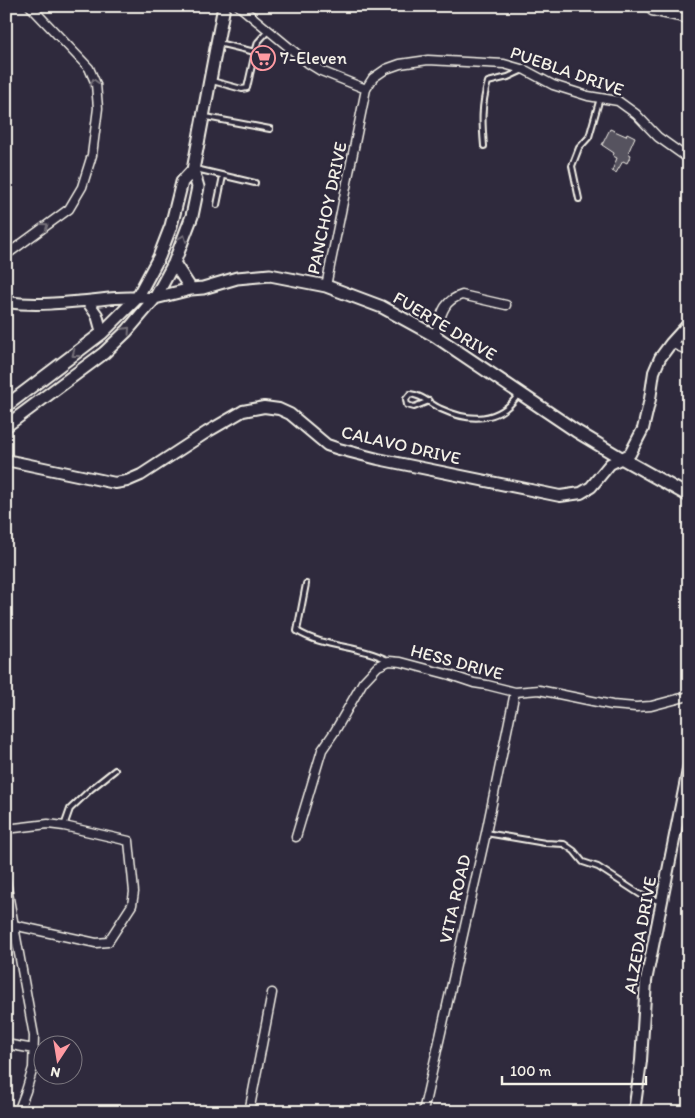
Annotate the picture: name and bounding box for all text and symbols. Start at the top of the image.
street label: PUEBLA DRIVE [507,41,627,101]
supermarket icon: 7-Eleven [250,45,276,71]
place label: 7-Eleven [280,47,347,69]
one-way arrow [89,77,100,86]
street label: PANCHOY DRIVE [302,140,352,276]
one-way arrow [39,223,49,232]
one-way arrow [177,234,187,243]
street label: FUERTE DRIVE [389,286,501,366]
one-way arrow [121,327,130,336]
one-way arrow [71,348,81,357]
street label: CALAVO DRIVE [339,421,463,469]
street label: HESS DRIVE [408,639,506,685]
street label: VITA ROAD [434,852,476,946]
street label: ALZEDA DRIVE [619,875,661,995]
north arrow [32,1036,82,1086]
scale bar [502,1053,646,1085]
text: 100 m [510,1062,552,1080]
text: N [49,1063,62,1082]

